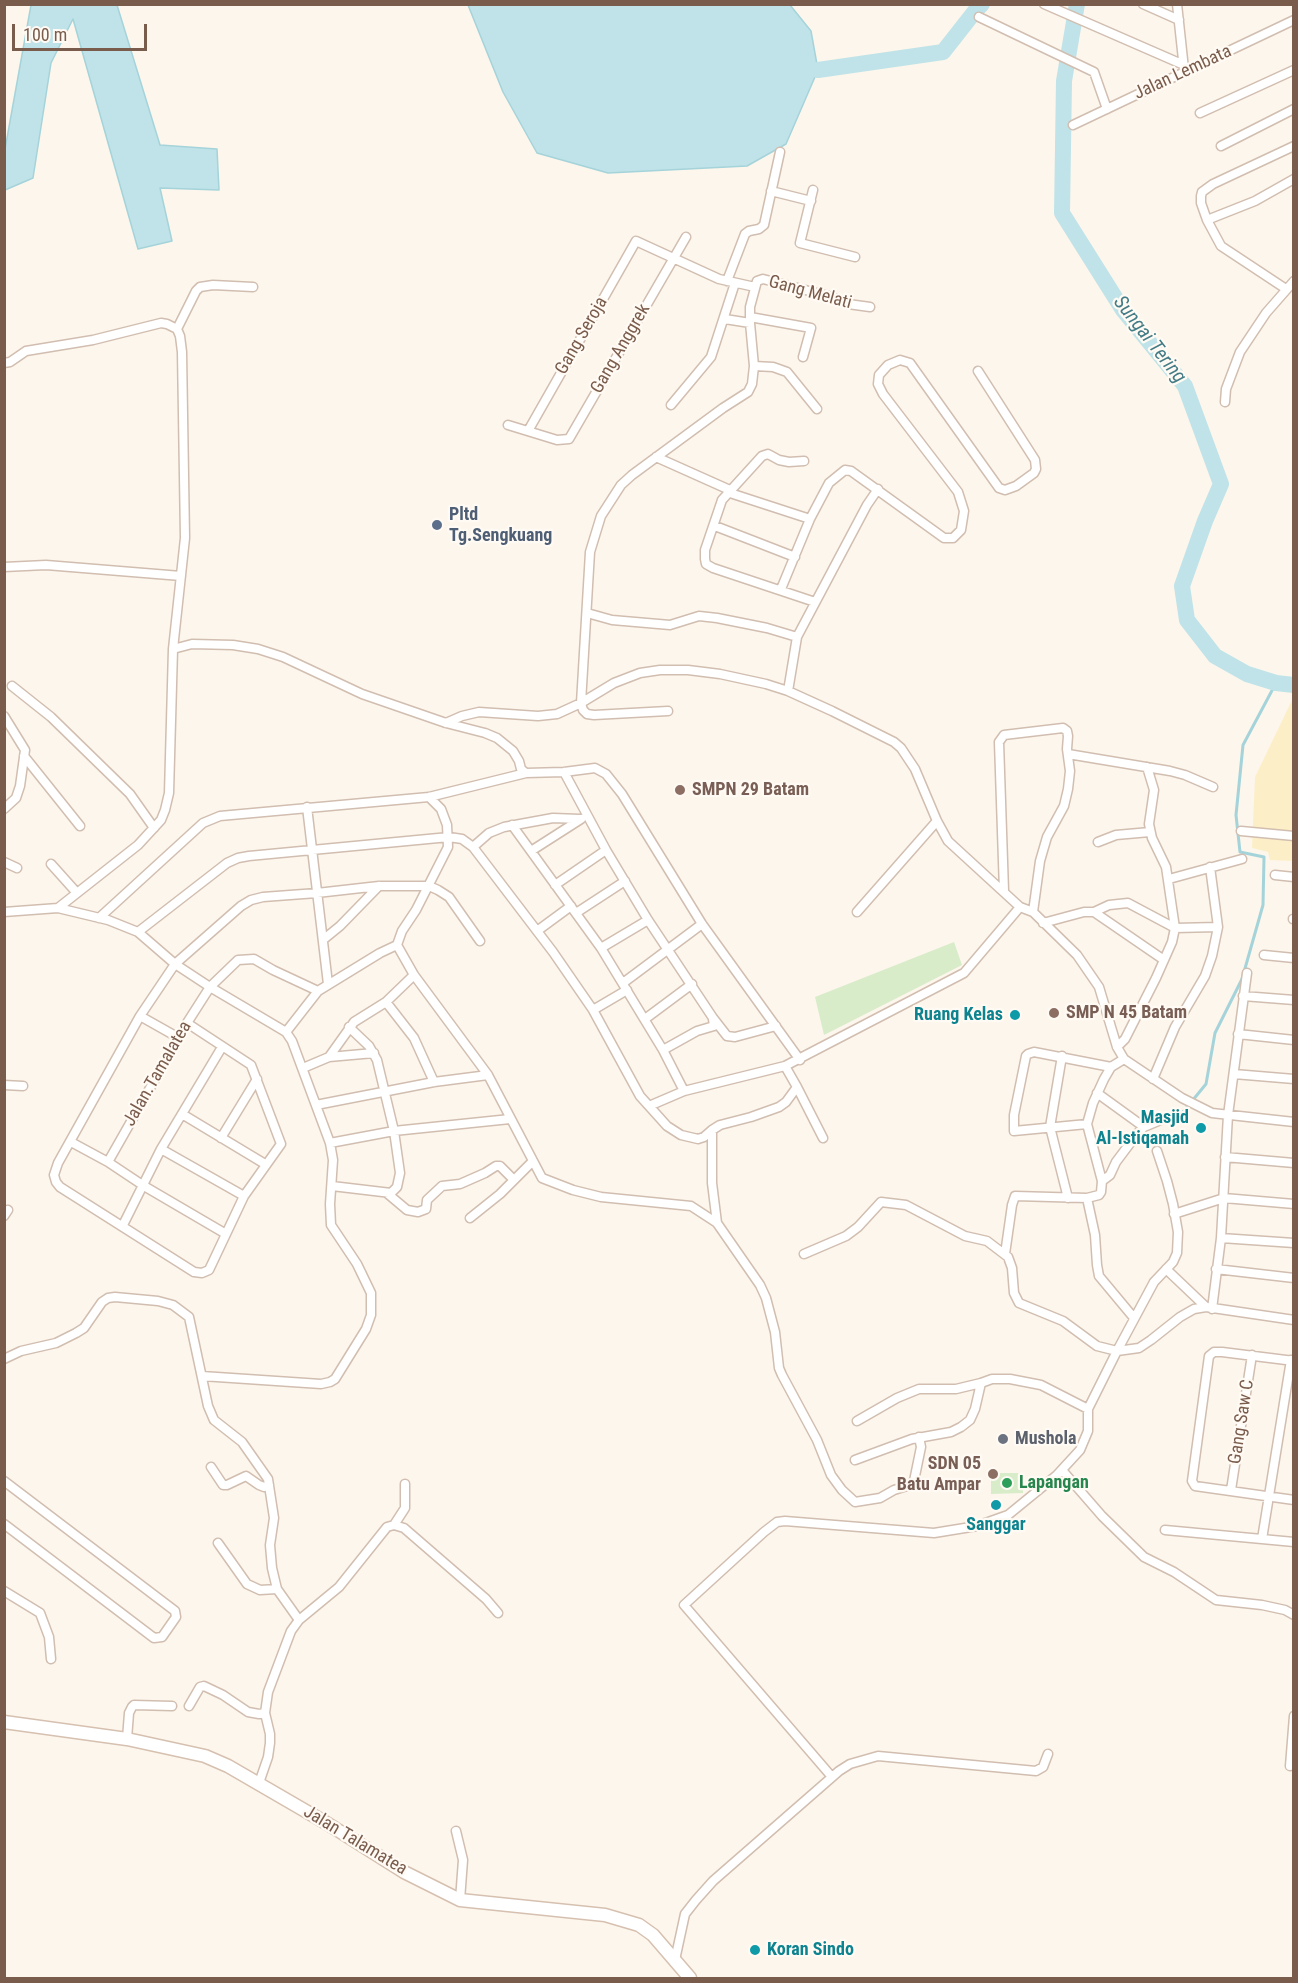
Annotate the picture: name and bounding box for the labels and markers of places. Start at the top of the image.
place label: Pltd Tg.Sengkuang [449,504,552,546]
marker: Pltd Tg.Sengkuang [430,518,444,532]
place label: SMPN 29 Batam [692,779,809,801]
marker: SMPN 29 Batam [673,783,687,797]
place label: SMP N 45 Batam [1066,1002,1187,1024]
place label: Ruang Kelas [914,1004,1003,1026]
marker: SMP N 45 Batam [1047,1006,1061,1020]
marker: Ruang Kelas [1008,1008,1022,1022]
place label: Masjid Al-Istiqamah [1096,1107,1189,1150]
marker: Masjid Al-Istiqamah [1194,1121,1208,1135]
place label: Mushola [1015,1428,1077,1450]
marker: Mushola [996,1432,1010,1446]
place label: SDN 05 Batu Ampar [897,1453,981,1496]
marker: SDN 05 Batu Ampar [986,1467,1000,1481]
place label: Lapangan [1019,1472,1089,1494]
marker: Lapangan [1000,1476,1014,1490]
marker: Sanggar [989,1498,1003,1512]
place label: Sanggar [966,1514,1026,1536]
place label: Koran Sindo [767,1939,854,1961]
marker: Koran Sindo [748,1943,762,1957]

